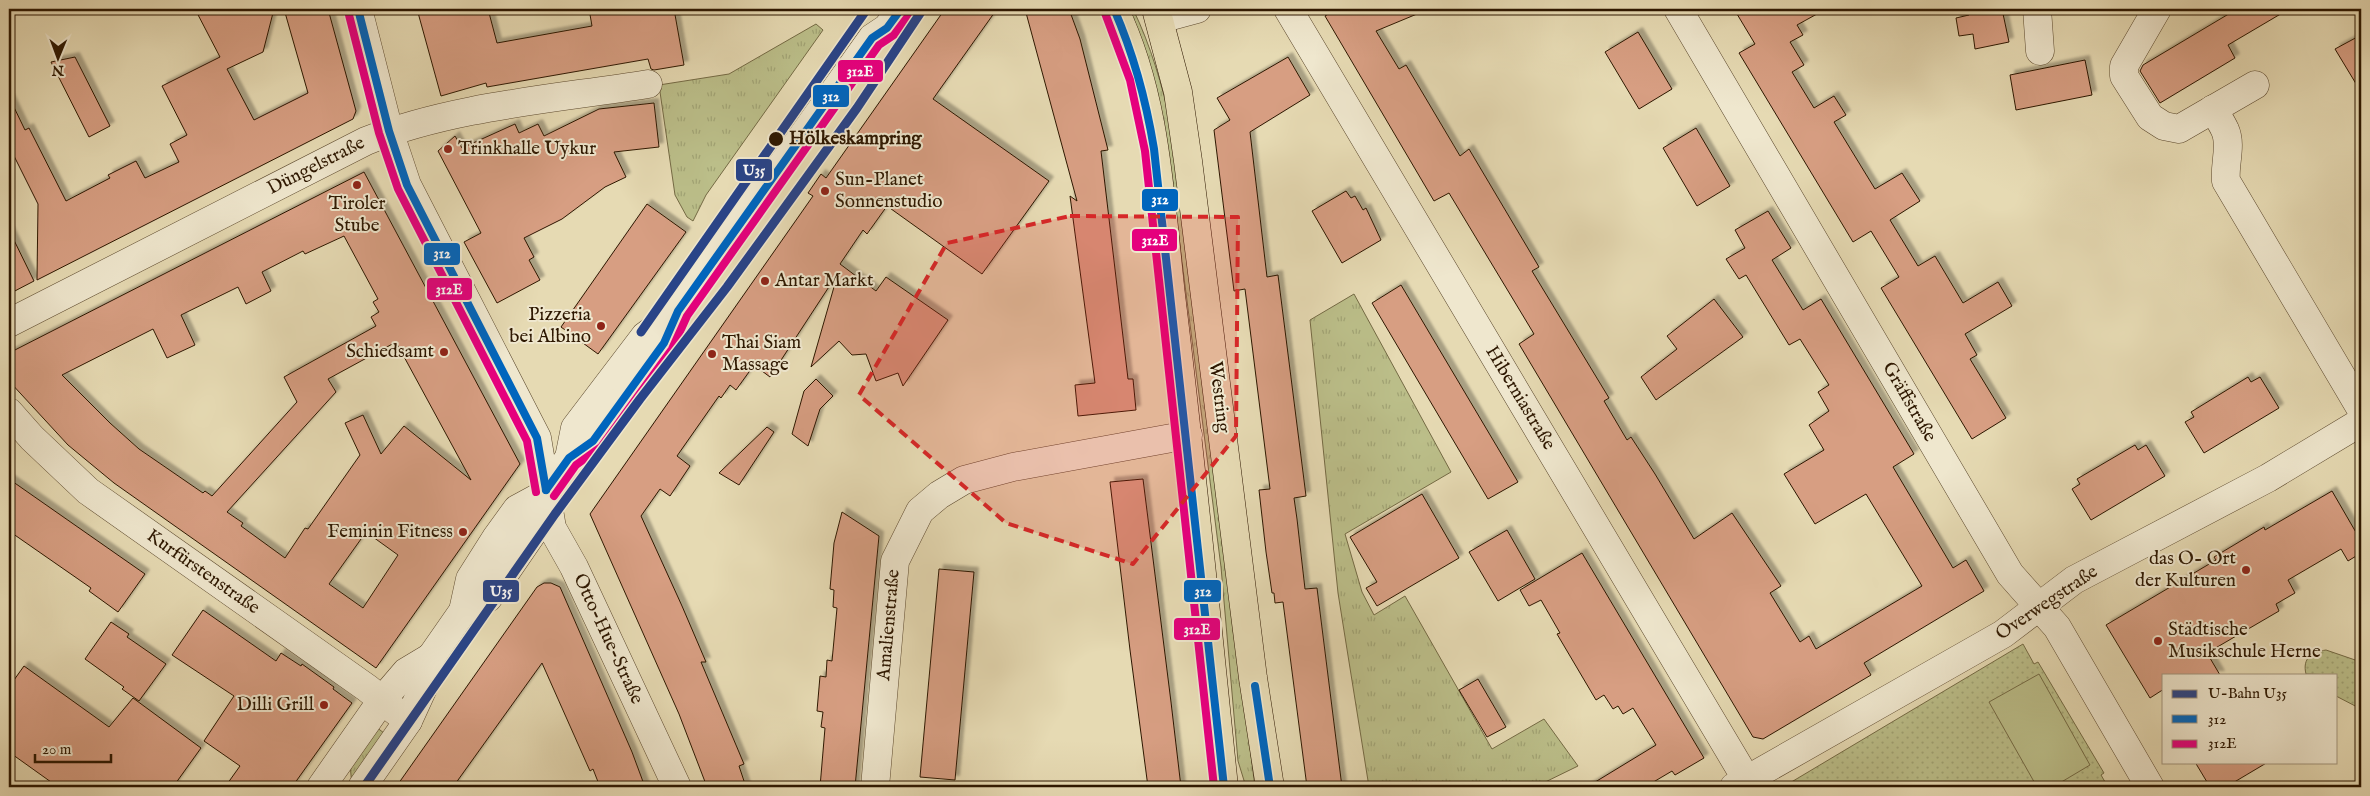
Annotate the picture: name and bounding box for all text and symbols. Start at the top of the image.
north arrow [32,32,82,82]
line badge: 312E [837,59,884,83]
text: N [52,61,65,79]
text: 312E [847,63,874,81]
line badge: 312 [812,84,850,108]
text: 312 [822,88,840,106]
place label: Hölkeskampring [789,127,922,151]
marker: Hölkeskampring [767,130,785,148]
street label: Düngelstraße [263,131,369,201]
place label: Trinkhalle Uykur [458,137,596,161]
marker: Trinkhalle Uykur [442,143,454,155]
line badge: U35 [735,158,773,182]
text: U35 [742,162,765,180]
place label: Sun-Planet Sonnenstudio [835,168,942,214]
marker: Tiroler Stube [351,179,363,191]
marker: Sun-Planet Sonnenstudio [819,185,831,197]
line badge: 312 [1141,188,1179,212]
text: 312 [1151,191,1169,209]
place label: Tiroler Stube [329,192,385,238]
line badge: 312E [1131,228,1178,252]
text: 312E [1142,232,1169,250]
line badge: 312 [423,242,461,266]
text: 312 [433,245,451,263]
place label: Antar Markt [774,269,874,293]
marker: Antar Markt [759,275,771,287]
line badge: 312E [426,277,473,301]
text: 312E [436,281,463,299]
place label: Pizzeria bei Albino [509,303,592,349]
marker: Pizzeria bei Albino [595,320,607,332]
place label: Thai Siam Massage [722,331,802,377]
place label: Schiedsamt [346,340,434,364]
street label: Hiberniastraße [1479,341,1561,455]
marker: Schiedsamt [438,346,450,358]
marker: Thai Siam Massage [706,348,718,360]
street label: Gräffstraße [1876,358,1942,447]
street label: Westring [1203,360,1235,435]
place label: Feminin Fitness [327,520,453,544]
street label: Kurfürstenstraße [142,524,265,620]
marker: Feminin Fitness [457,526,469,538]
place label: das O- Ort der Kulturen [2135,547,2236,593]
street label: Overwegstraße [1991,560,2103,646]
marker: das O- Ort der Kulturen [2240,564,2252,576]
street label: Amalienstraße [872,568,906,683]
street label: Otto-Hue-Straße [567,570,649,708]
line badge: U35 [482,579,520,603]
line badge: 312 [1183,579,1222,603]
text: U35 [489,583,512,601]
text: 312 [1194,583,1212,601]
line badge: 312E [1173,617,1221,641]
place label: Städtische Musikschule Herne [2168,618,2321,664]
text: 312E [1184,621,1211,639]
marker: Städtische Musikschule Herne [2152,635,2164,647]
legend [2162,674,2338,764]
text: U-Bahn U35 [2208,684,2288,703]
place label: Dilli Grill [236,693,315,717]
marker: Dilli Grill [318,699,330,711]
text: 312 [2208,710,2226,729]
scale bar [35,731,111,763]
text: 312E [2208,734,2237,753]
text: 20 m [42,740,72,759]

